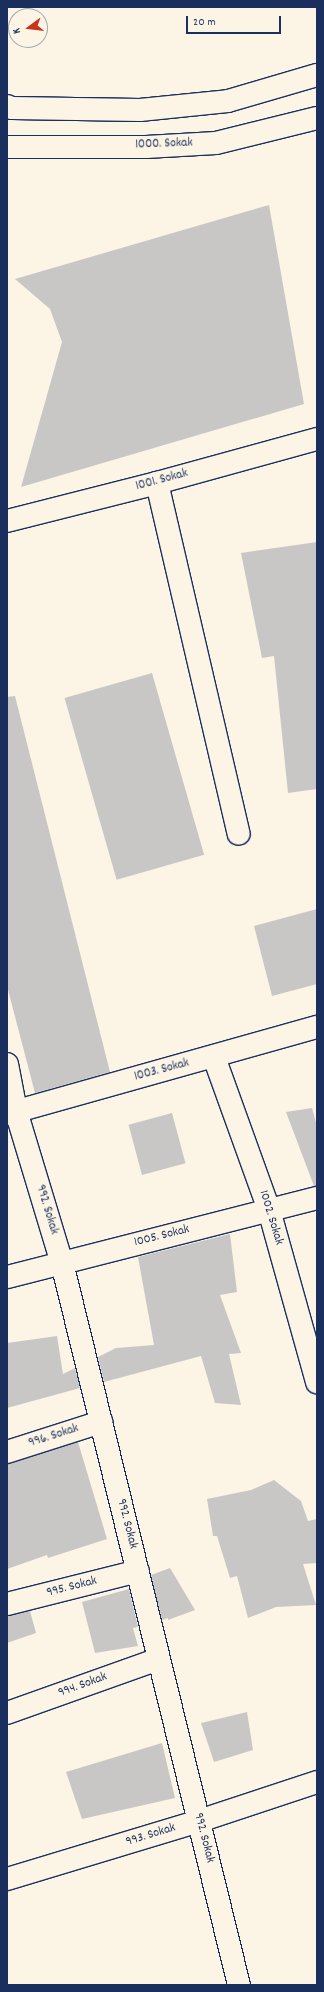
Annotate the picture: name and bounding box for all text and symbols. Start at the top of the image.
north arrow [8,8,48,48]
scale bar [188,8,283,34]
text: 20 m [193,14,216,31]
text: K [9,26,26,35]
street label: 1000. Sokak [135,136,193,154]
street label: 1001. Sokak [134,467,190,495]
street label: 1003. Sokak [133,1056,191,1086]
street label: 992. Sokak [31,1183,61,1237]
street label: 1002. Sokak [254,1189,286,1247]
street label: 1005. Sokak [133,1223,191,1251]
street label: 996. Sokak [27,1422,81,1452]
street label: 992. Sokak [112,1497,140,1551]
street label: 995. Sokak [45,1574,99,1602]
street label: 994. Sokak [57,1670,109,1702]
street label: 992. Sokak [189,1811,217,1865]
street label: 993. Sokak [124,1821,178,1851]

